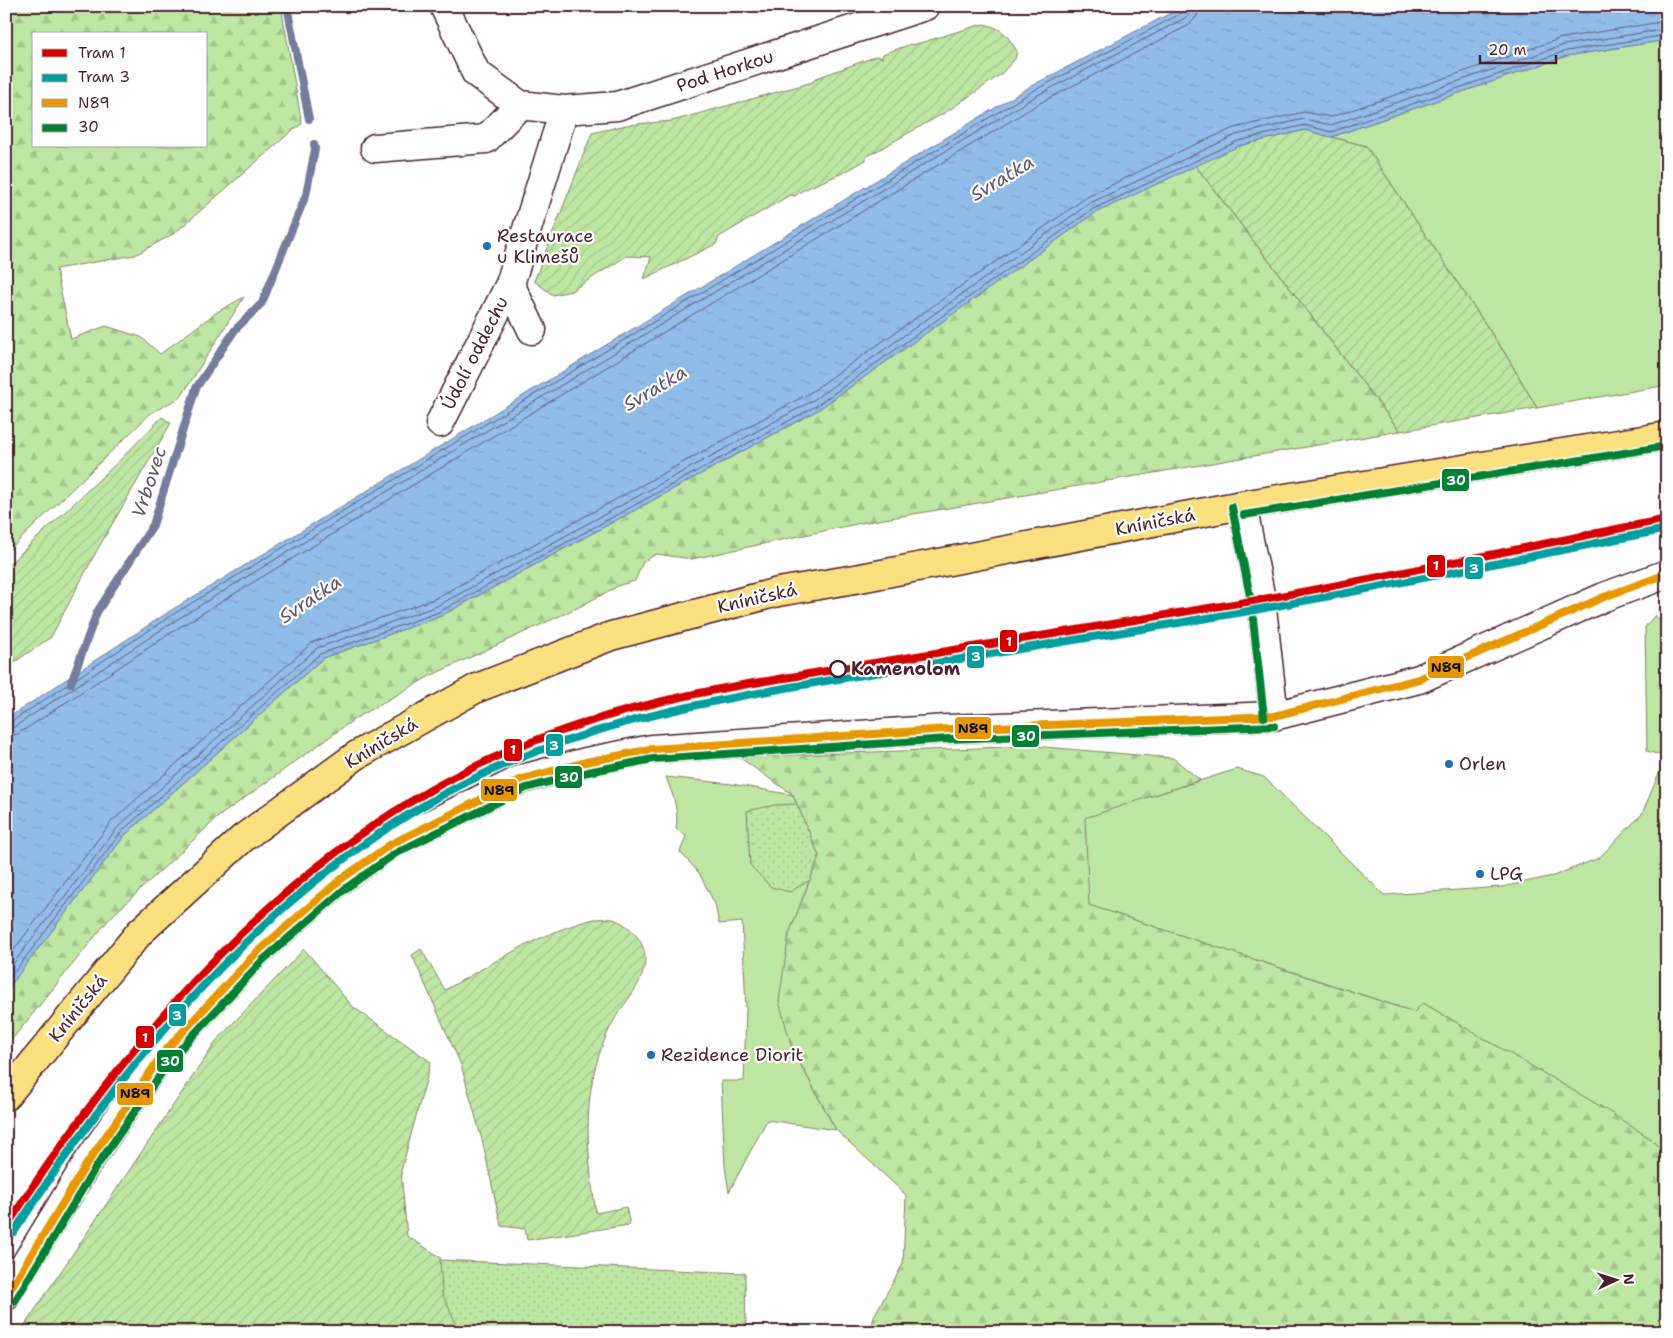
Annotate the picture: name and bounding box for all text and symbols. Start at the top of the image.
legend [32,32,208,148]
scale bar [1480,32,1557,64]
text: 20 m [1488,40,1527,60]
text: Tram 1 [78,43,126,63]
street label: Pod Horkou [673,44,777,98]
text: Tram 3 [78,67,130,87]
text: N89 [78,93,110,113]
text: 30 [78,117,99,137]
water label: Svratka [966,149,1038,207]
place label: Restaurace u Klimešů [497,224,593,269]
marker: Restaurace u Klimešů [481,240,493,252]
street label: Údolí oddechu [436,292,514,414]
water label: Svratka [619,359,691,417]
water label: Vrbovec [126,443,172,521]
line badge: 30 [1441,468,1470,492]
text: 30 [1446,471,1466,489]
street label: Kníničská [1113,502,1197,542]
line badge: 1 [1426,554,1446,578]
text: 1 [1433,556,1439,574]
line badge: 3 [1464,556,1484,580]
text: 3 [1469,559,1479,577]
water label: Svratka [274,569,346,629]
street label: Kníničská [715,577,799,619]
line badge: 1 [999,629,1018,653]
text: 1 [1006,632,1012,650]
line badge: 3 [966,645,985,669]
text: 3 [971,647,981,665]
line badge: N89 [1427,655,1465,679]
place label: Kamenolom [851,657,961,681]
text: N89 [1431,658,1461,676]
marker: Kamenolom [829,660,847,678]
street label: Kníničská [340,712,422,774]
line badge: N89 [954,716,992,740]
text: N89 [958,719,988,737]
line badge: 30 [1011,724,1040,748]
text: 30 [1016,727,1036,745]
line badge: 3 [545,733,564,757]
text: 3 [549,736,559,754]
line badge: 1 [503,738,523,762]
text: 1 [510,740,516,758]
place label: Orlen [1459,752,1506,776]
marker: Orlen [1443,758,1455,770]
line badge: 30 [554,765,583,789]
text: 30 [559,768,579,786]
line badge: N89 [480,778,518,802]
text: N89 [484,781,514,799]
place label: LPG [1490,862,1523,886]
marker: LPG [1474,868,1486,880]
street label: Kníničská [43,969,113,1047]
line badge: 3 [168,1003,187,1027]
text: 3 [172,1006,182,1024]
line badge: 1 [135,1025,155,1049]
text: 1 [142,1028,148,1046]
place label: Rezidence Diorit [661,1043,804,1067]
line badge: 30 [156,1049,184,1073]
marker: Rezidence Diorit [645,1049,657,1061]
text: 30 [160,1052,180,1070]
line badge: N89 [116,1082,154,1106]
text: N89 [120,1084,150,1102]
north arrow [1590,1256,1640,1306]
text: N [1620,1273,1638,1285]

